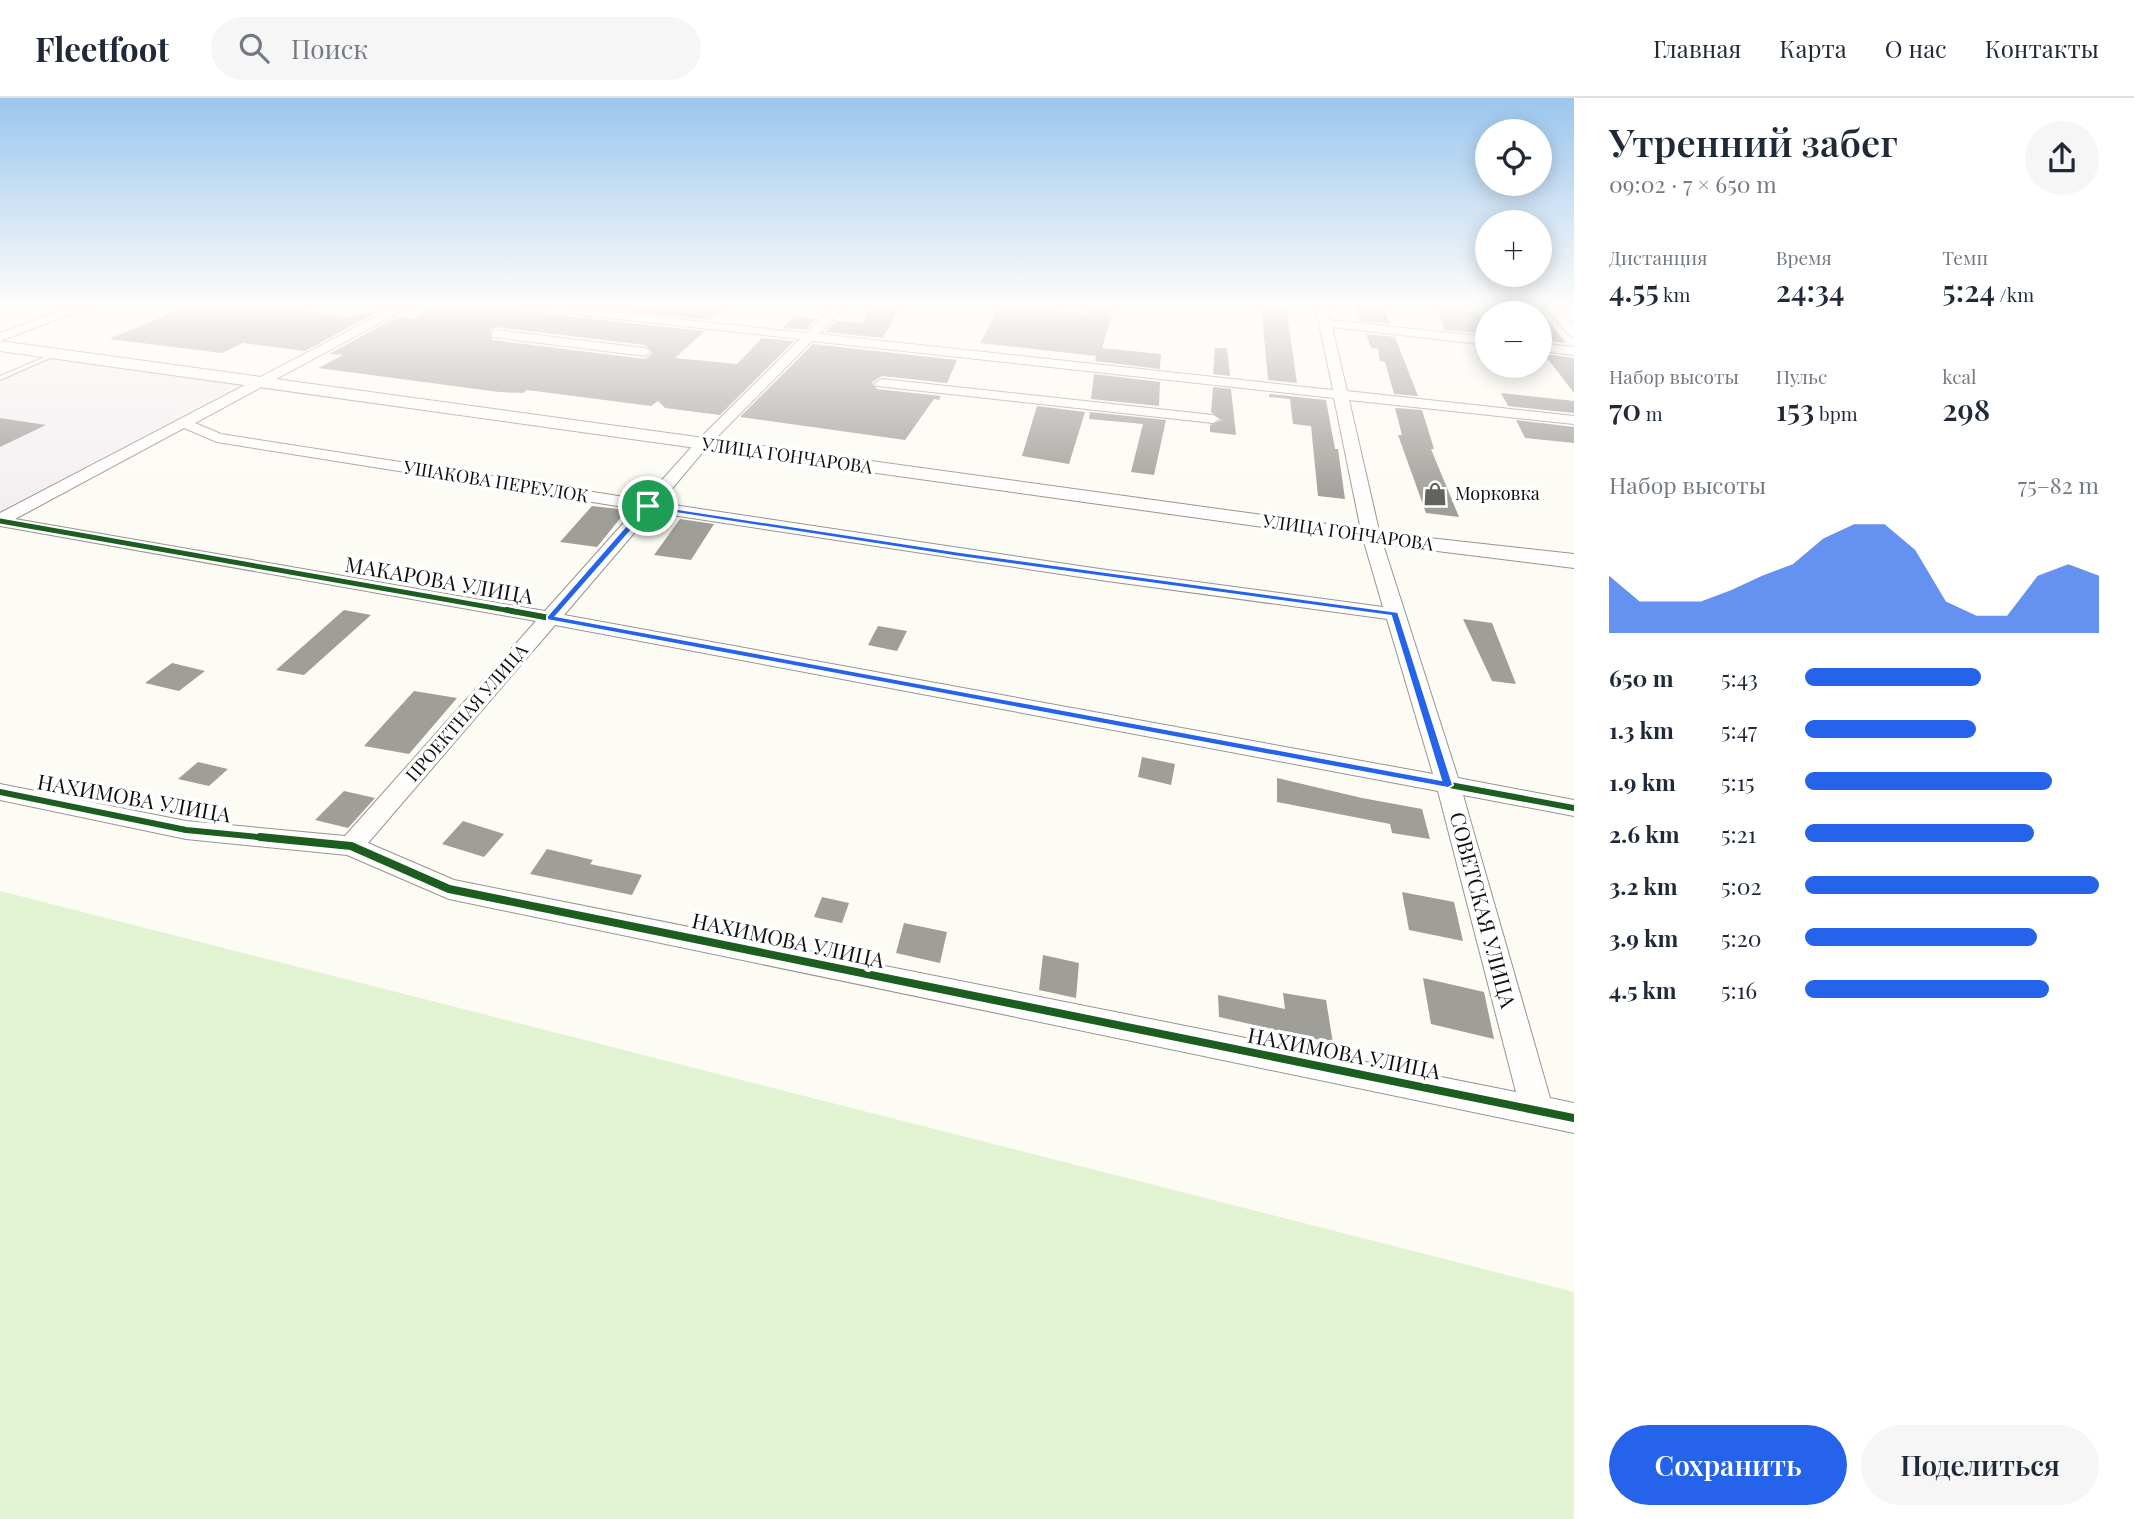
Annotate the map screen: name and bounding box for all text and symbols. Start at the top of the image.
search box [211,17,701,80]
text: Fleetfoot [35,26,169,70]
icon: search [235,29,273,67]
text: Поиск [291,31,368,66]
text: Главная [1653,32,1741,64]
text: Карта [1779,32,1847,64]
text: О нас [1885,32,1947,64]
text: Контакты [1985,32,2099,64]
text: Утренний забег [1609,116,1898,167]
map controls [1475,119,1552,378]
button: locate [1475,119,1552,196]
button: share [2025,121,2099,195]
text: 09:02 · 7 × 650 m [1609,168,1777,199]
button: + [1475,210,1552,287]
text: Дистанция [1609,244,1707,270]
text: Время [1776,244,1832,270]
text: Темп [1942,244,1988,270]
text: 4.55 [1609,270,1659,310]
text: 24:34 [1776,270,1845,310]
text: 5:24 [1942,270,1995,310]
text: km [1659,281,1690,307]
text: /km [1995,281,2034,307]
button: − [1475,301,1552,378]
text: Набор высоты [1609,363,1739,389]
text: Пульс [1776,363,1827,389]
text: kcal [1942,363,1976,389]
text: 70 [1609,389,1641,429]
text: 153 [1776,389,1814,429]
text: 298 [1942,389,1990,429]
text: m [1641,400,1663,426]
text: bpm [1814,400,1858,426]
street label: УЛИЦА ГОНЧАРОВА [699,431,875,479]
street label: УШАКОВА ПЕРЕУЛОК [401,454,590,507]
text: Набор высоты [1609,469,1766,500]
text: 75–82 m [2018,469,2099,500]
pin [618,476,678,536]
shop icon: Морковка [1421,480,1449,508]
place label: Морковка [1455,481,1540,505]
icon: arrive [629,487,667,525]
street label: УЛИЦА ГОНЧАРОВА [1260,508,1436,556]
street label: МАКАРОВА УЛИЦА [343,549,536,609]
street label: ПРОЕКТНАЯ УЛИЦА [400,638,533,786]
text: 650 m [1609,662,1673,693]
text: 5:43 [1721,662,1758,693]
text: 1.3 km [1609,714,1674,745]
text: 5:47 [1721,714,1757,745]
street label: НАХИМОВА УЛИЦА [35,766,234,828]
text: 1.9 km [1609,766,1676,797]
text: 5:15 [1721,766,1754,797]
street label: СОВЕТСКАЯ УЛИЦА [1444,808,1524,1011]
text: 2.6 km [1609,818,1680,849]
text: 5:21 [1721,818,1756,849]
text: 3.2 km [1609,870,1678,901]
text: 5:02 [1721,870,1761,901]
street label: НАХИМОВА УЛИЦА [690,905,888,973]
text: 3.9 km [1609,922,1678,953]
text: 5:20 [1721,922,1761,953]
text: 4.5 km [1609,974,1677,1005]
text: 5:16 [1721,974,1757,1005]
street label: НАХИМОВА УЛИЦА [1246,1020,1444,1085]
button: Сохранить [1609,1425,1847,1505]
button: Поделиться [1861,1425,2099,1505]

